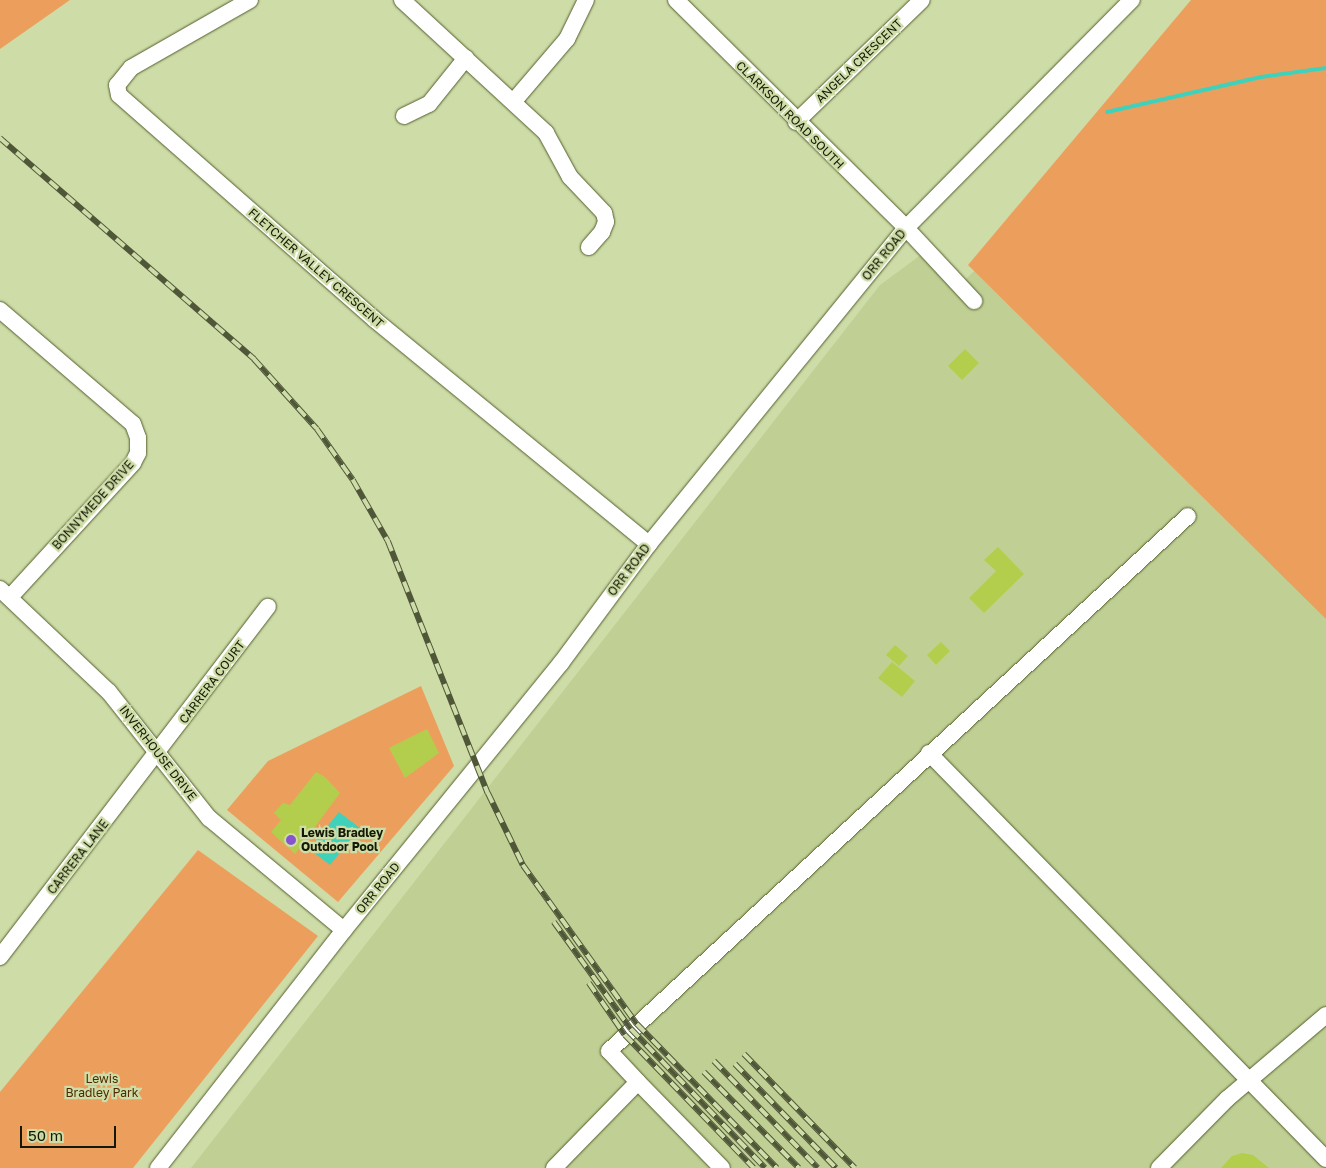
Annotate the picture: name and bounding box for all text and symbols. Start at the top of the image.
street label: ANGELA CRESCENT [813,16,905,106]
street label: CLARKSON ROAD SOUTH [733,58,847,172]
street label: FLETCHER VALLEY CRESCENT [245,205,387,331]
street label: ORR ROAD [859,227,909,283]
street label: BONNYMEDE DRIVE [49,458,137,552]
street label: ORR ROAD [605,541,653,599]
street label: CARRERA COURT [176,638,248,726]
street label: INVERHOUSE DRIVE [116,703,200,803]
street label: CARRERA LANE [44,817,112,897]
place label: Lewis Bradley Outdoor Pool [301,826,383,854]
marker: Lewis Bradley Outdoor Pool [285,834,297,846]
street label: ORR ROAD [353,860,403,916]
park label: Lewis Bradley Park [66,1072,138,1100]
scale bar [22,1116,119,1148]
text: 50 m [28,1126,63,1144]

